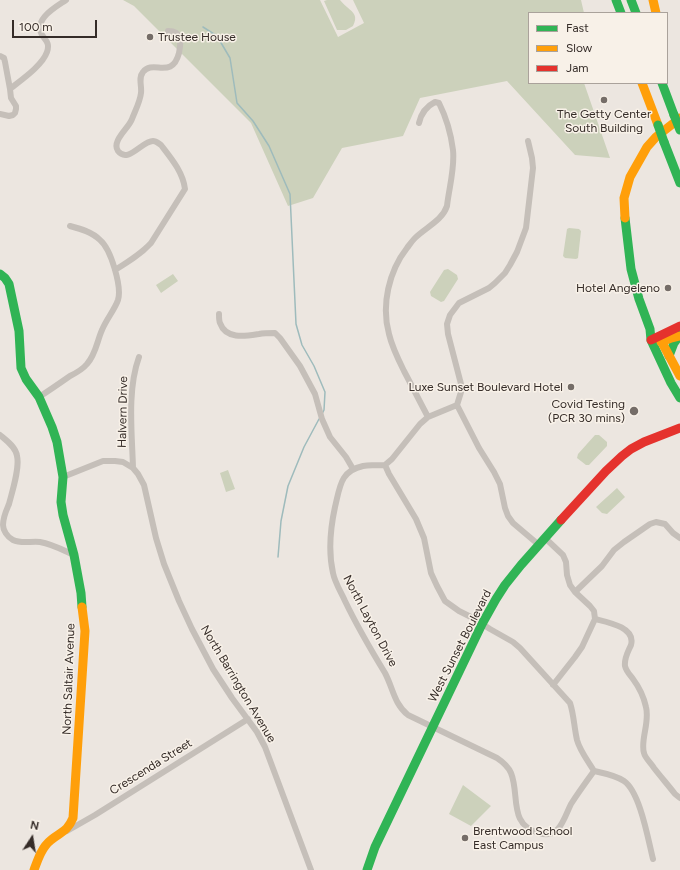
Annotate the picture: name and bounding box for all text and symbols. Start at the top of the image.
scale bar [14,12,99,38]
legend [528,12,668,84]
text: 100 m [19,20,53,34]
text: Fast [566,21,589,35]
place label: Trustee House [158,30,236,44]
marker: Trustee House [145,32,155,42]
text: Slow [566,41,592,55]
text: Jam [566,61,589,75]
marker: The Getty Center South Building [599,95,609,105]
place label: The Getty Center South Building [557,107,651,135]
place label: Hotel Angeleno [576,281,660,295]
marker: Hotel Angeleno [663,283,673,293]
street label: Halvern Drive [115,376,131,448]
place label: Luxe Sunset Boulevard Hotel [409,380,563,394]
marker: Luxe Sunset Boulevard Hotel [566,382,576,392]
place label: Covid Testing (PCR 30 mins) [548,397,625,425]
marker: Covid Testing (PCR 30 mins) [628,405,640,417]
street label: North Layton Drive [340,573,400,669]
street label: West Sunset Boulevard [425,587,495,705]
street label: North Saltair Avenue [60,623,78,735]
street label: North Barrington Avenue [197,623,279,745]
street label: Crescenda Street [107,736,195,798]
north arrow [12,818,52,858]
text: N [29,819,40,833]
place label: Brentwood School East Campus [473,824,572,852]
marker: Brentwood School East Campus [460,833,470,843]

